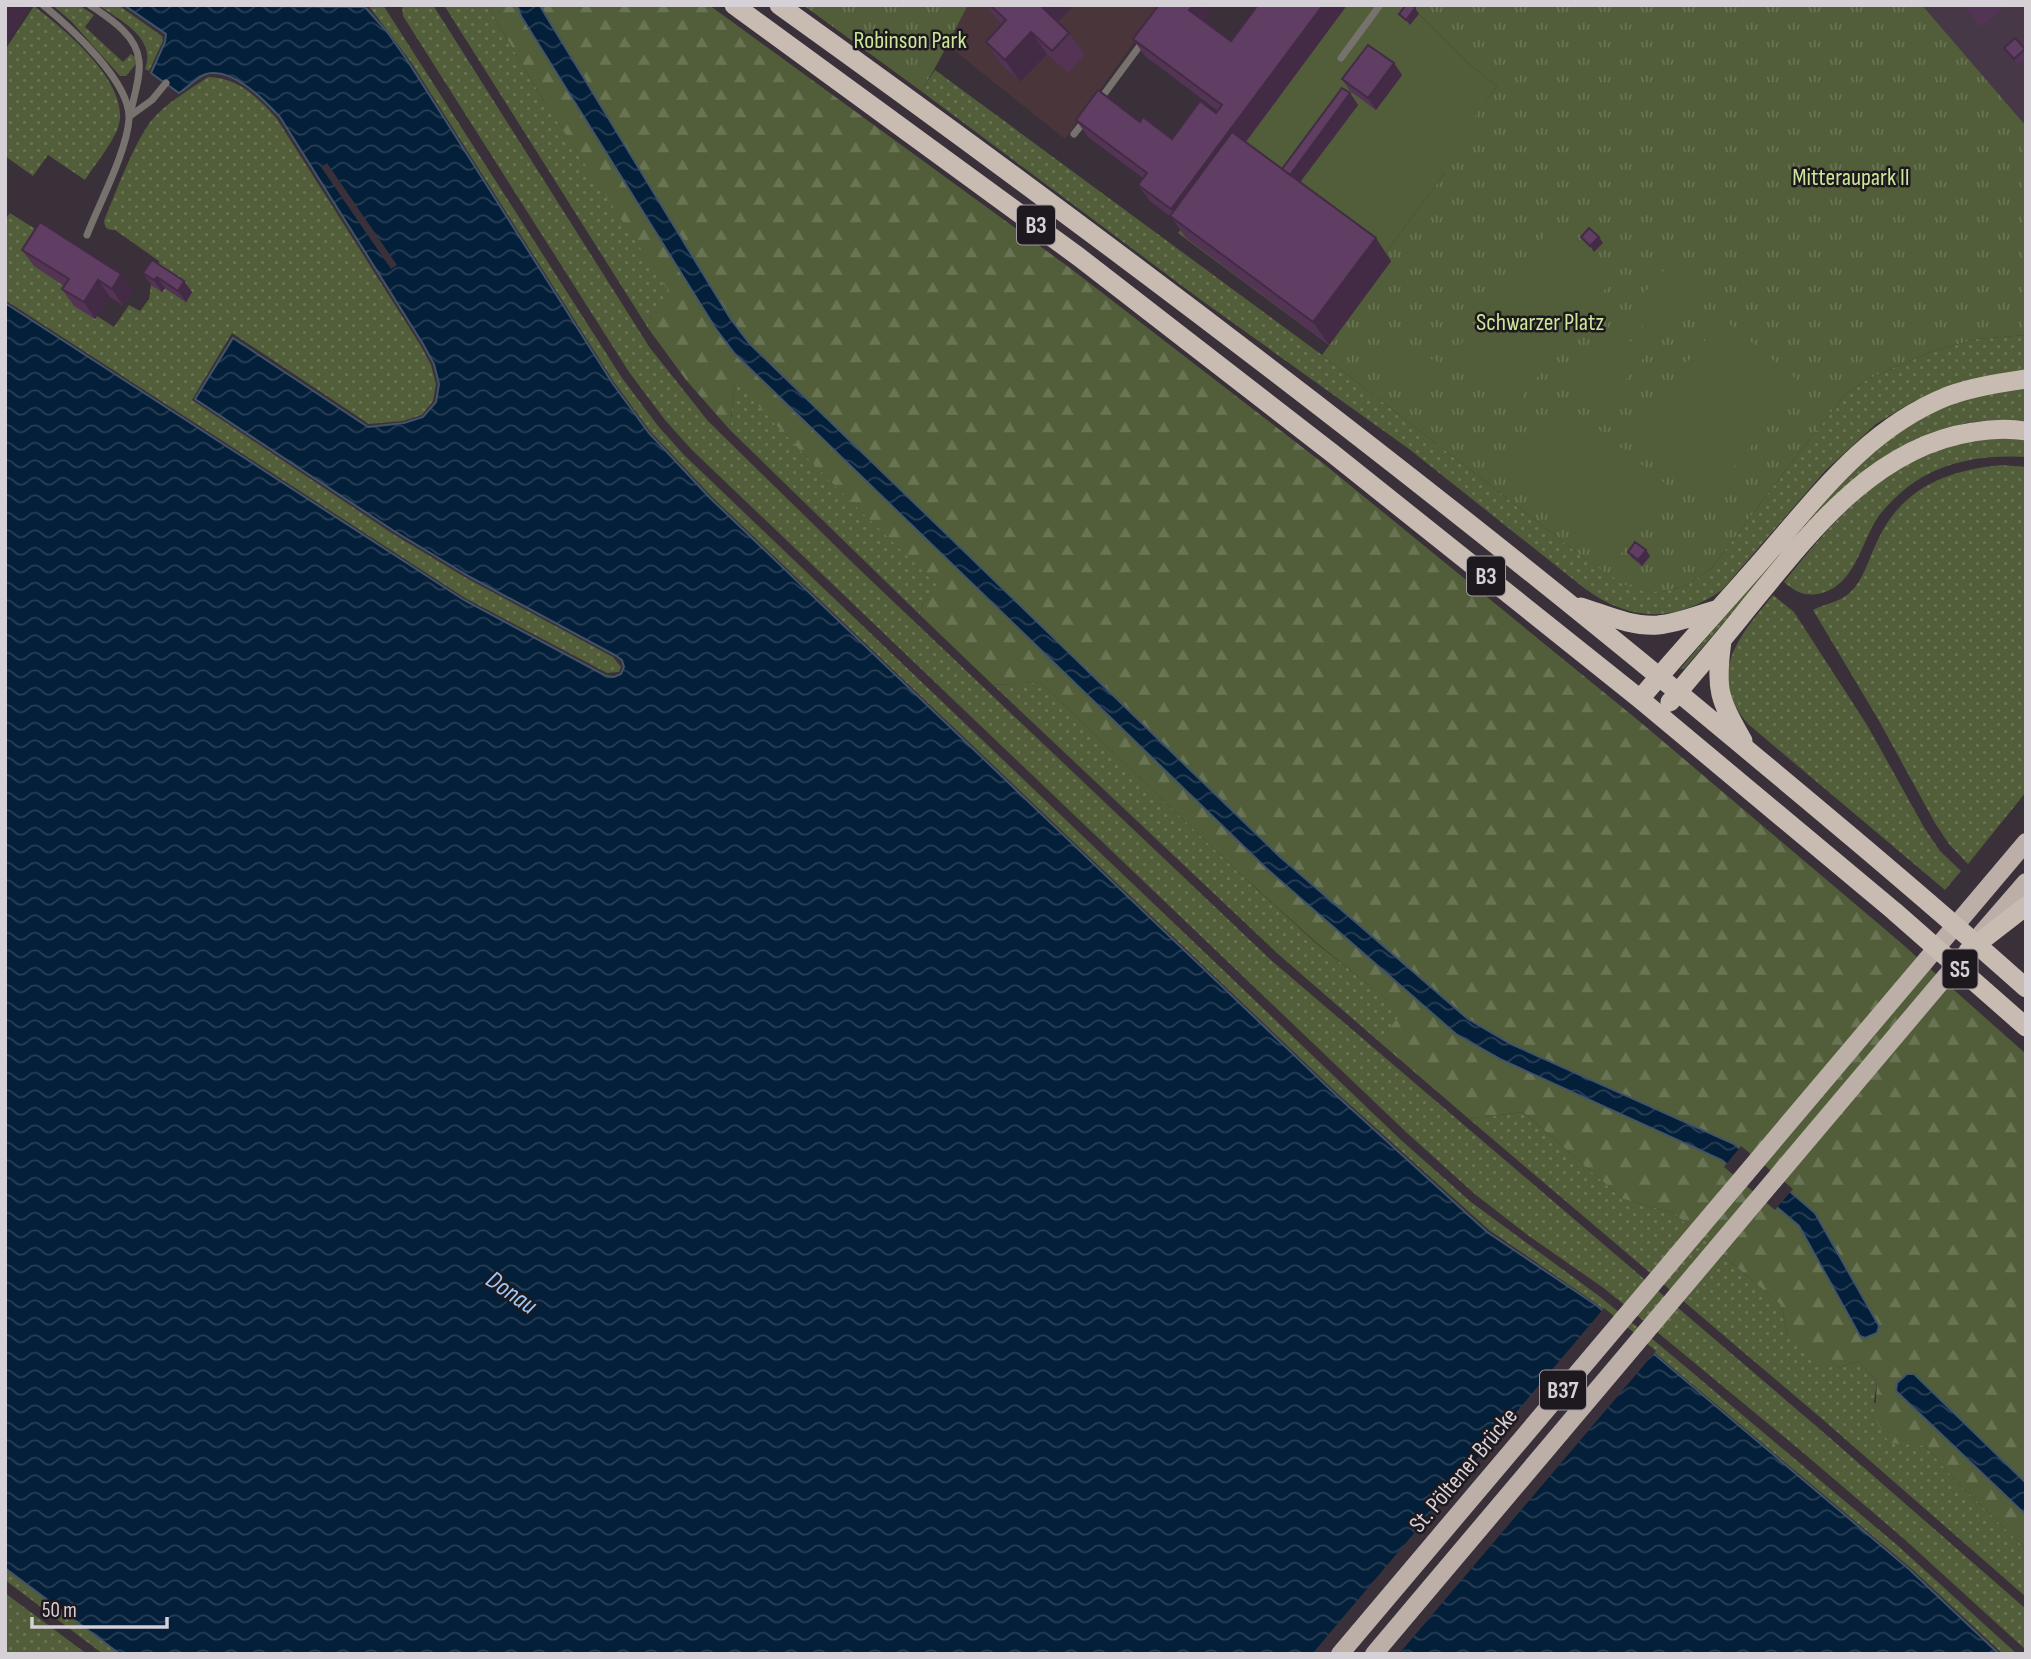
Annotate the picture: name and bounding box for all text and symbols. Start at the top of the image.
park label: Robinson Park [853,26,967,55]
park label: Mitteraupark II [1792,163,1910,192]
road number: B3 [1017,206,1055,244]
park label: Schwarzer Platz [1476,308,1604,337]
road number: B3 [1467,556,1505,596]
road number: S5 [1942,950,1978,988]
water label: Donau [480,1265,543,1322]
road number: B37 [1540,1371,1586,1410]
street label: St. Pöltener Brücke [1403,1402,1524,1539]
scale bar [32,1586,166,1630]
text: 50 m [42,1598,77,1623]

